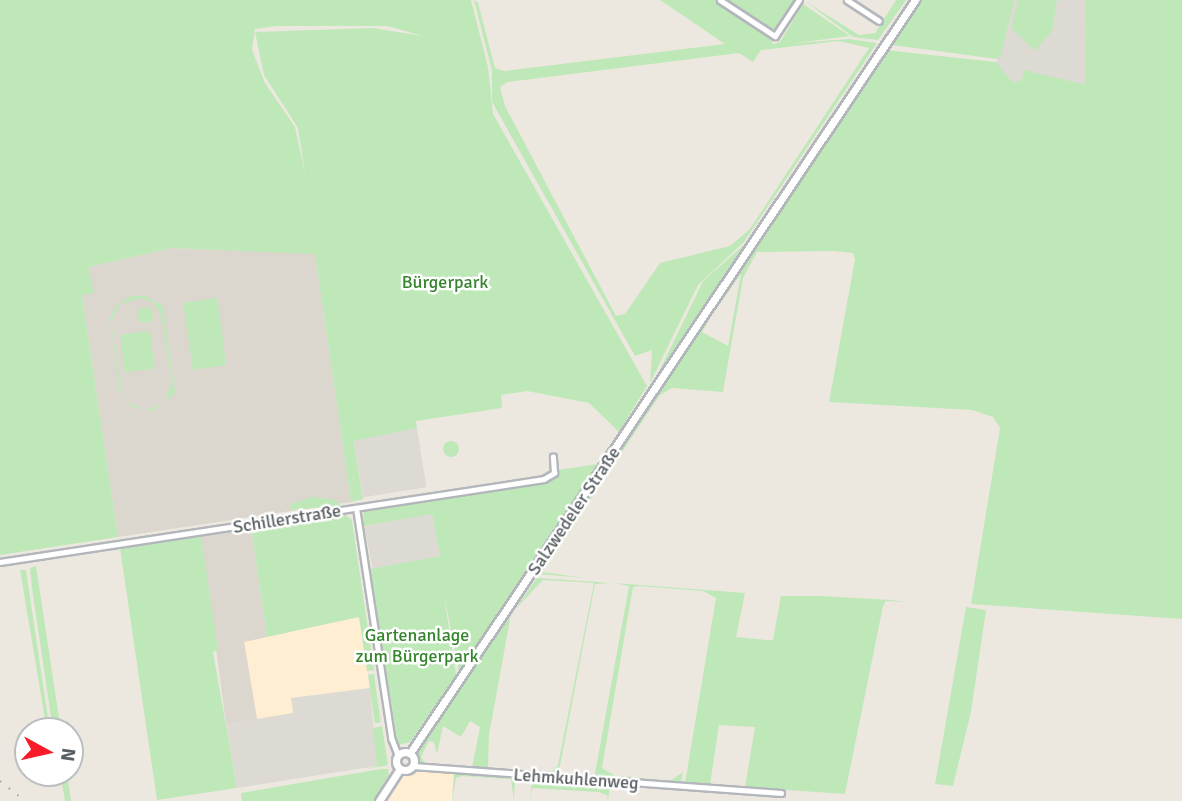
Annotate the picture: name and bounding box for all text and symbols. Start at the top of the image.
park label: Bürgerpark [402,271,488,293]
street label: Salzwedeler Straße [523,443,625,579]
street label: Schillerstraße [231,500,343,538]
park label: Gartenanlage zum Bürgerpark [356,625,478,668]
north arrow [14,717,84,787]
text: N [55,746,81,763]
street label: Lehmkuhlenweg [513,764,639,794]

